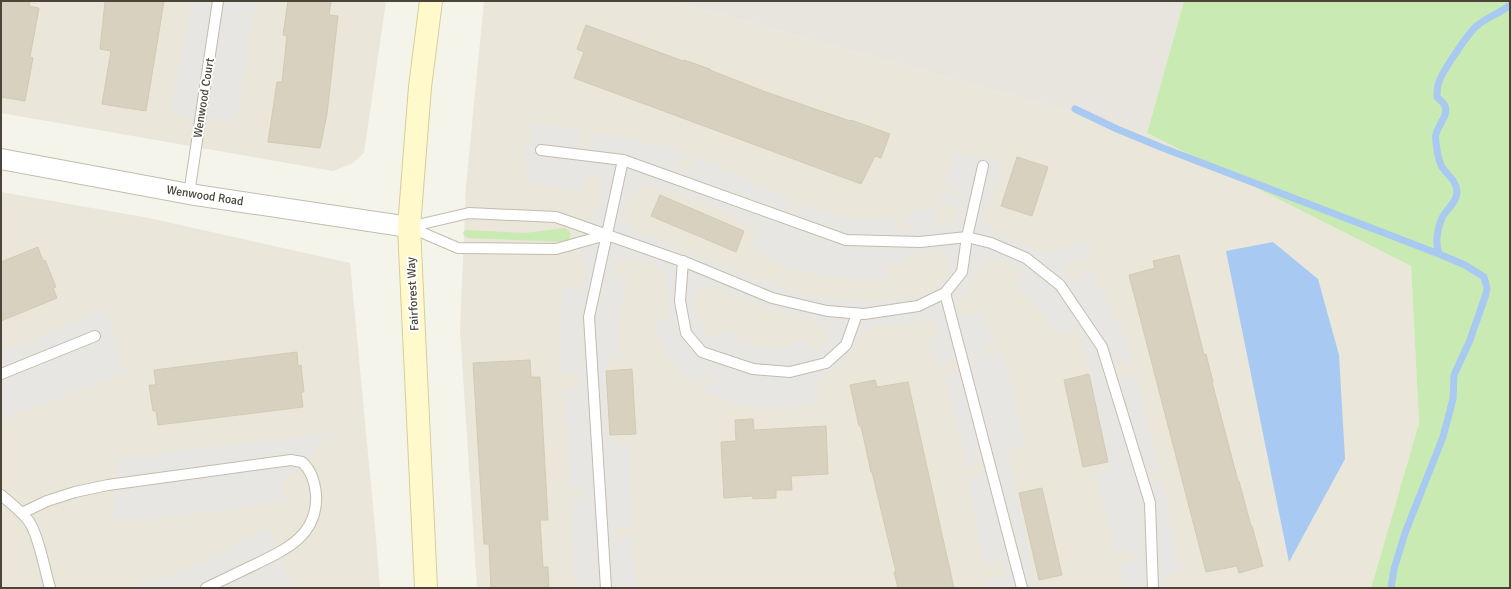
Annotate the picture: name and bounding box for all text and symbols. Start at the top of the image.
street label: Wenwood Court [190,57,218,139]
street label: Wenwood Road [165,183,245,209]
street label: Fairforest Way [404,256,422,331]

